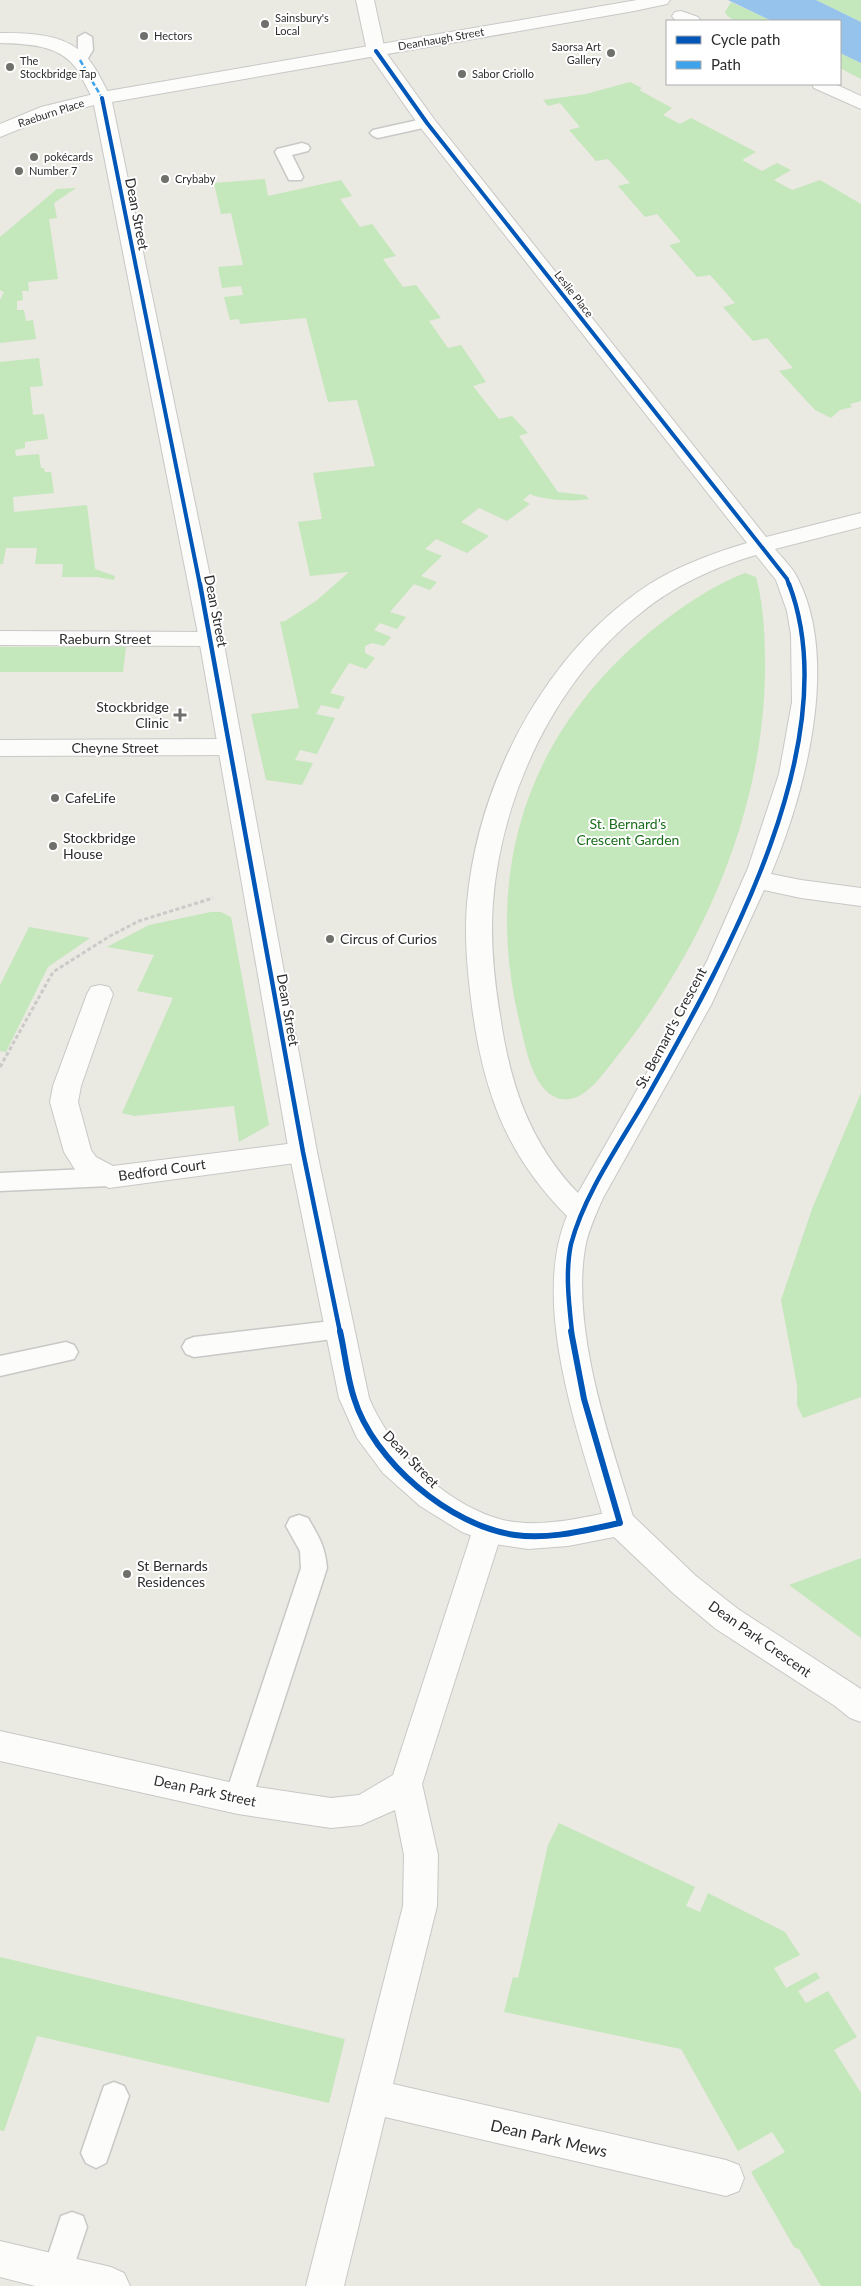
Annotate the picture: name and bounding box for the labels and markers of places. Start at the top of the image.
place label: Sainsbury's Local [275,11,329,37]
marker: Sainsbury's Local [259,18,271,30]
place label: Hectors [154,29,192,42]
marker: Hectors [138,30,150,42]
place label: Saorsa Art Gallery [551,40,601,66]
marker: Saorsa Art Gallery [605,47,617,59]
place label: The Stockbridge Tap [20,54,96,80]
marker: The Stockbridge Tap [4,61,16,73]
place label: Sabor Criollo [472,67,534,80]
marker: Sabor Criollo [456,68,468,80]
place label: pokécards [44,150,93,163]
marker: pokécards [28,151,40,163]
place label: Number 7 [29,164,77,177]
marker: Number 7 [13,165,25,177]
place label: Crybaby [175,172,216,185]
marker: Crybaby [159,173,171,185]
place label: Stockbridge Clinic [96,698,169,731]
marker: Stockbridge Clinic [173,708,187,722]
place label: CafeLife [65,789,116,806]
marker: CafeLife [49,792,61,804]
place label: Stockbridge House [63,829,136,862]
marker: Stockbridge House [47,840,59,852]
place label: Circus of Curios [340,930,437,947]
marker: Circus of Curios [324,933,336,945]
place label: St Bernards Residences [137,1557,208,1590]
marker: St Bernards Residences [121,1568,133,1580]

